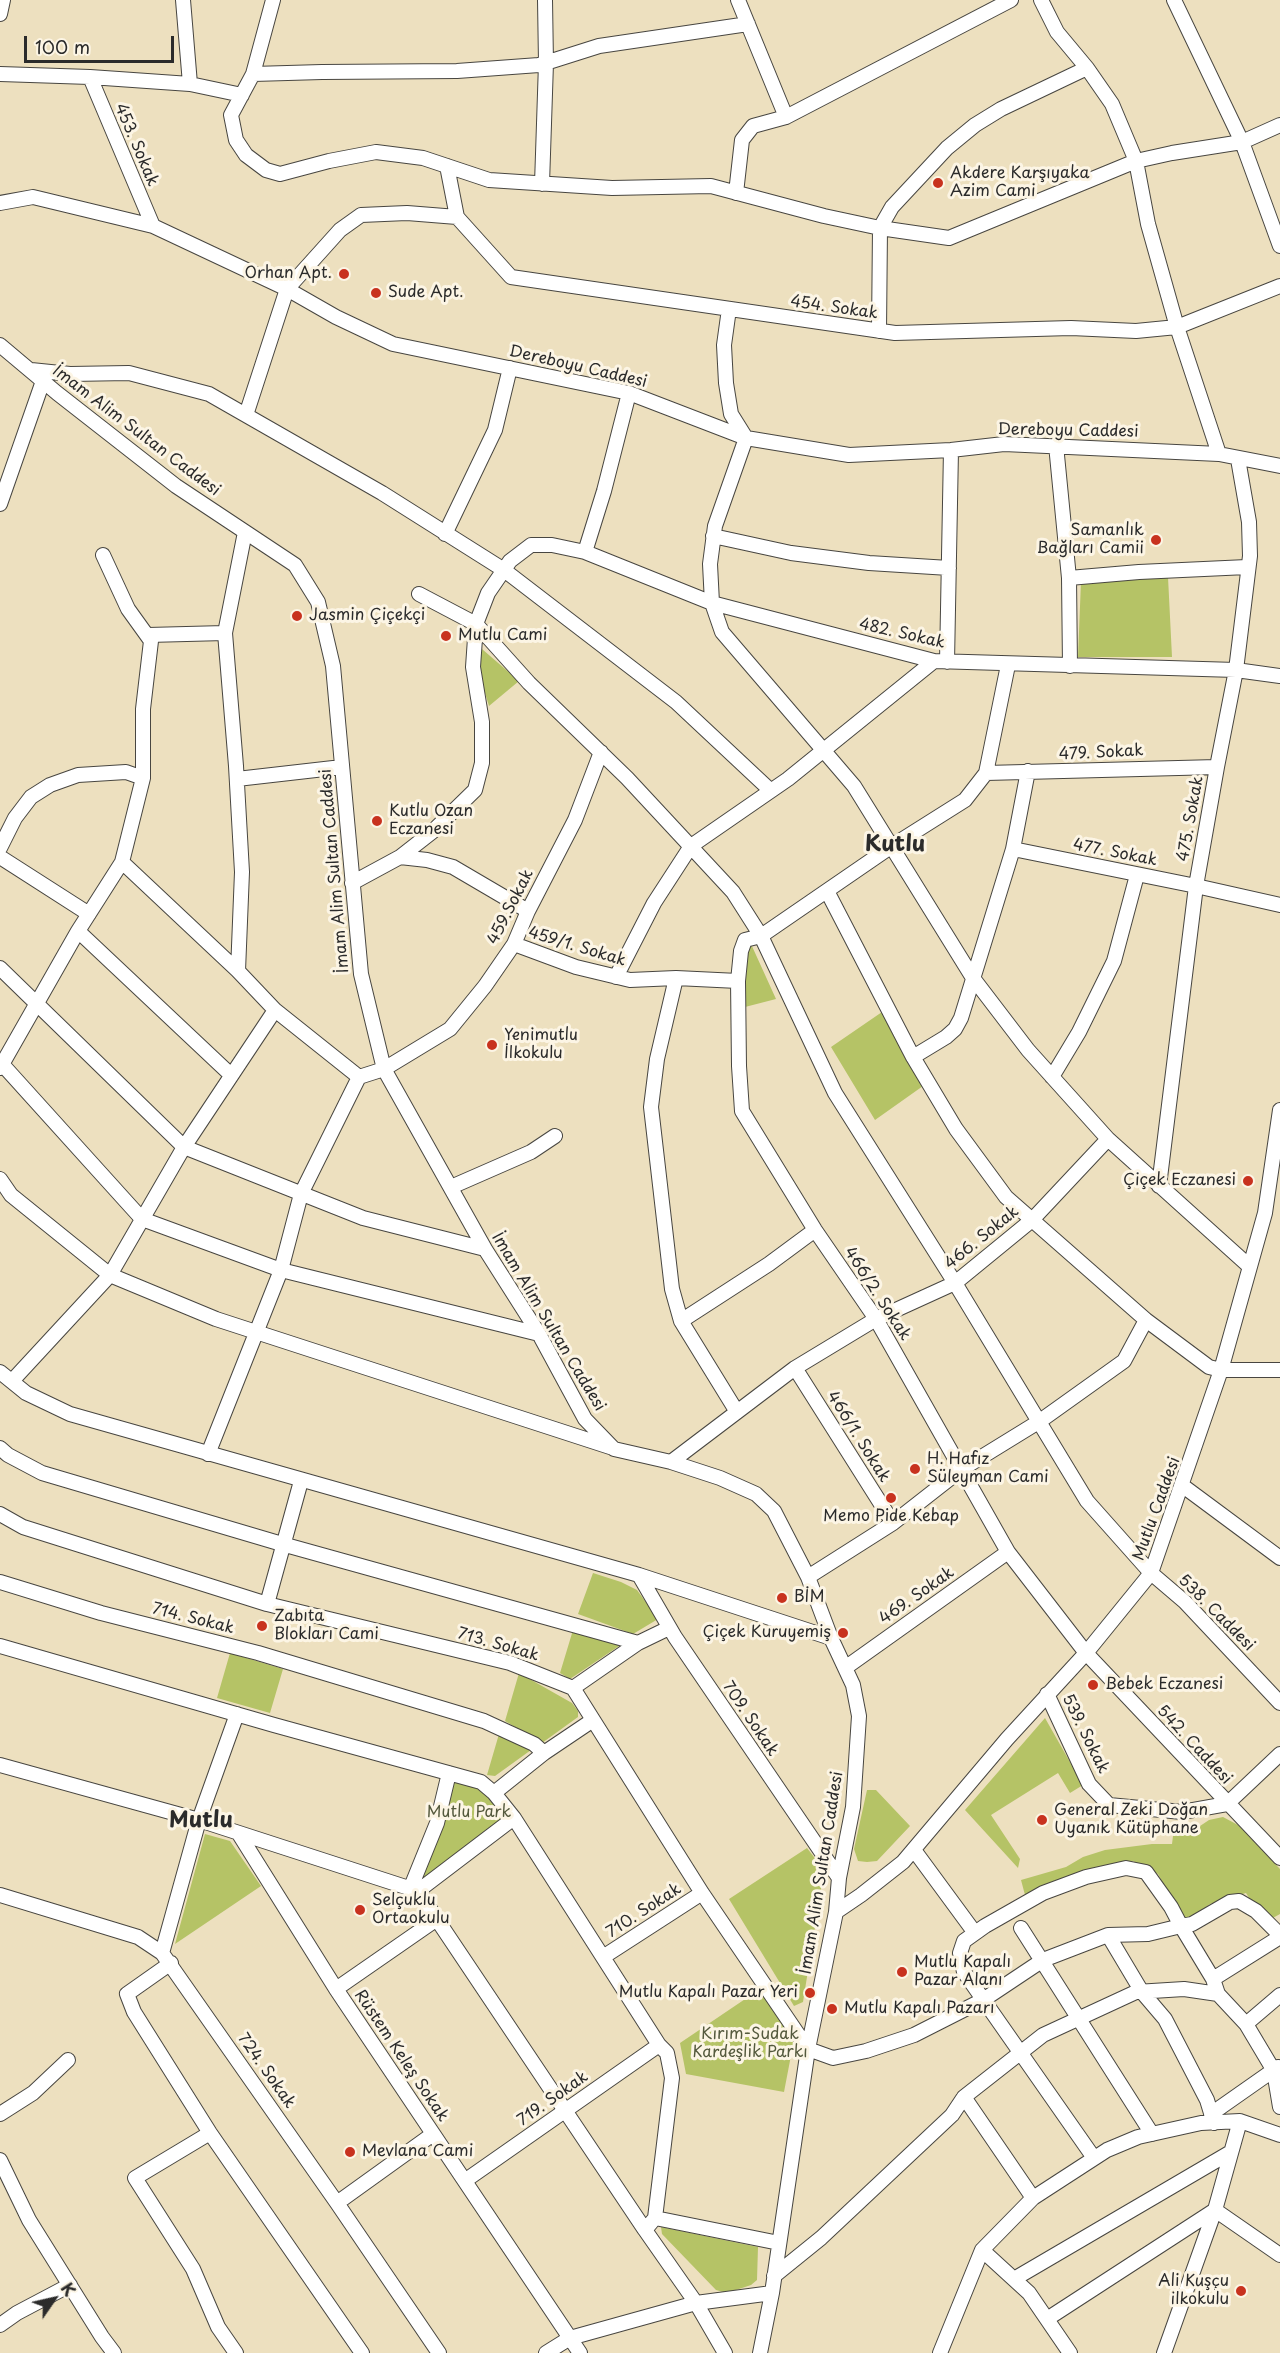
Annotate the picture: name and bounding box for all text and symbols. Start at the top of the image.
scale bar [27,24,177,62]
text: 100 m [35,33,90,60]
street label: 453. Sokak [110,101,162,189]
place label: Akdere Karşıyaka Azim Cami [950,164,1090,202]
marker: Akdere Karşıyaka Azim Cami [931,176,945,190]
place label: Orhan Apt. [245,264,332,284]
marker: Orhan Apt. [337,267,351,281]
place label: Sude Apt. [388,283,464,303]
marker: Sude Apt. [369,286,383,300]
street label: 454. Sokak [789,292,879,324]
street label: Dereboyu Caddesi [507,342,649,392]
street label: İmam Alim Sultan Caddesi [48,362,224,500]
street label: Dereboyu Caddesi [997,420,1139,442]
place label: Samanlık Bağları Camii [1037,521,1144,559]
marker: Samanlık Bağları Camii [1149,533,1163,547]
place label: Jasmin Çiçekçi [309,606,425,626]
marker: Jasmin Çiçekçi [290,609,304,623]
street label: 482. Sokak [857,615,947,653]
place label: Mutlu Cami [458,626,547,646]
marker: Mutlu Cami [439,629,453,643]
street label: 479. Sokak [1058,741,1144,765]
street label: İmam Alim Sultan Caddesi [317,768,353,974]
street label: 475. Sokak [1174,775,1208,863]
place label: Kutlu Ozan Eczanesi [389,802,473,840]
marker: Kutlu Ozan Eczanesi [370,814,384,828]
district label: Kutlu [865,832,925,858]
street label: 477. Sokak [1071,835,1159,871]
street label: 459.Sokak [484,866,538,948]
street label: 459/1. Sokak [526,923,628,971]
place label: Yenimutlu İlkokulu [504,1026,578,1064]
marker: Yenimutlu İlkokulu [485,1038,499,1052]
place label: Çiçek Eczanesi [1123,1171,1236,1191]
marker: Çiçek Eczanesi [1241,1174,1255,1188]
street label: 466. Sokak [941,1202,1023,1274]
street label: İmam Alim Sultan Caddesi [487,1229,609,1415]
street label: 466/2. Sokak [840,1244,914,1344]
street label: 466/1. Sokak [822,1388,894,1486]
place label: H. Hafız Süleyman Cami [927,1450,1049,1488]
street label: Mutlu Caddesi [1129,1455,1185,1563]
marker: H. Hafız Süleyman Cami [908,1462,922,1476]
marker: Memo Pide Kebap [884,1491,898,1505]
place label: Memo Pide Kebap [823,1507,959,1527]
street label: 469. Sokak [876,1563,958,1629]
street label: 538. Caddesi [1174,1571,1258,1655]
place label: BİM [794,1588,825,1608]
marker: BİM [775,1591,789,1605]
street label: 714. Sokak [150,1600,236,1638]
place label: Zabıta Blokları Cami [274,1607,379,1645]
marker: Zabıta Blokları Cami [255,1619,269,1633]
place label: Çiçek Kuruyemiş [703,1623,831,1643]
street label: 713. Sokak [455,1624,541,1666]
marker: Çiçek Kuruyemiş [836,1626,850,1640]
place label: Bebek Eczanesi [1105,1675,1223,1695]
street label: 709. Sokak [718,1678,782,1760]
marker: Bebek Eczanesi [1086,1678,1100,1692]
street label: 539. Sokak [1058,1691,1112,1777]
street label: 542. Caddesi [1152,1701,1236,1789]
street label: İmam Alim Sultan Caddesi [796,1770,848,1976]
place label: General Zeki Doğan Uyanık Kütüphane [1054,1801,1208,1839]
park label: Mutlu Park [427,1803,511,1823]
district label: Mutlu [169,1808,233,1834]
marker: General Zeki Doğan Uyanık Kütüphane [1035,1813,1049,1827]
street label: 710. Sokak [603,1880,685,1942]
place label: Selçuklu Ortaokulu [372,1891,450,1929]
marker: Selçuklu Ortaokulu [353,1903,367,1917]
place label: Mutlu Kapalı Pazar Alanı [914,1953,1011,1991]
marker: Mutlu Kapalı Pazar Alanı [895,1965,909,1979]
place label: Mutlu Kapalı Pazar Yeri [619,1983,798,2003]
marker: Mutlu Kapalı Pazar Yeri [803,1986,817,2000]
street label: Rüstem Keleş Sokak [350,1987,452,2125]
place label: Mutlu Kapalı Pazarı [844,1999,994,2019]
marker: Mutlu Kapalı Pazarı [825,2002,839,2016]
park label: Kırım-Sudak Kardeşlik Parkı [692,2025,808,2063]
street label: 724. Sokak [233,2030,299,2112]
street label: 719. Sokak [514,2068,592,2130]
place label: Mevlana Cami [362,2142,473,2162]
marker: Mevlana Cami [343,2145,357,2159]
north arrow [24,2269,84,2329]
place label: Ali Kuşçu ilkokulu [1158,2272,1229,2310]
text: K [56,2277,82,2301]
marker: Ali Kuşçu ilkokulu [1234,2284,1248,2298]

